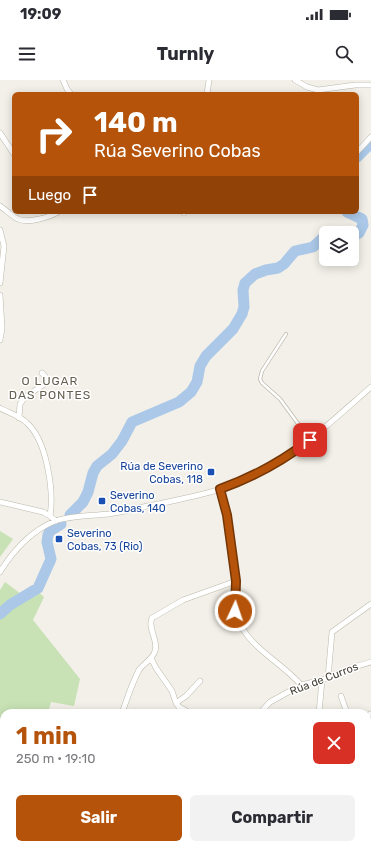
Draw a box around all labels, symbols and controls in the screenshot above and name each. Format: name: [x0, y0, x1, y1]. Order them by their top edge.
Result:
text: 19:09: [20, 5, 61, 23]
icon: menu: [16, 43, 38, 65]
text: Turnly: [157, 43, 214, 65]
icon: search: [333, 43, 355, 65]
text: 140 m: [94, 106, 178, 139]
icon: right: [28, 108, 80, 160]
text: Rúa Severino Cobas: [94, 140, 261, 162]
icon: arrive: [79, 184, 101, 206]
text: Luego: [28, 186, 71, 204]
map controls: [319, 226, 359, 266]
button: layers: [319, 226, 359, 266]
district label: O LUGAR DAS PONTES: [9, 374, 91, 402]
pin: [293, 423, 327, 457]
icon: arrive: [299, 429, 321, 451]
place label: Rúa de Severino Cobas, 118: [120, 460, 203, 486]
marker: Rúa de Severino Cobas, 118: [206, 467, 216, 477]
place label: Severino Cobas, 140: [110, 489, 166, 515]
marker: Severino Cobas, 140: [97, 496, 107, 506]
place label: Severino Cobas, 73 (Rio): [67, 527, 143, 553]
marker: Severino Cobas, 73 (Rio): [54, 534, 64, 544]
position arrow: [214, 590, 256, 632]
street label: Rúa de Curros: [288, 660, 360, 698]
text: 1 min: [16, 722, 77, 750]
button: close: [313, 722, 355, 764]
text: 250 m · 19:10: [16, 751, 95, 766]
button: Salir: [16, 795, 182, 841]
button: Compartir: [190, 795, 355, 841]

